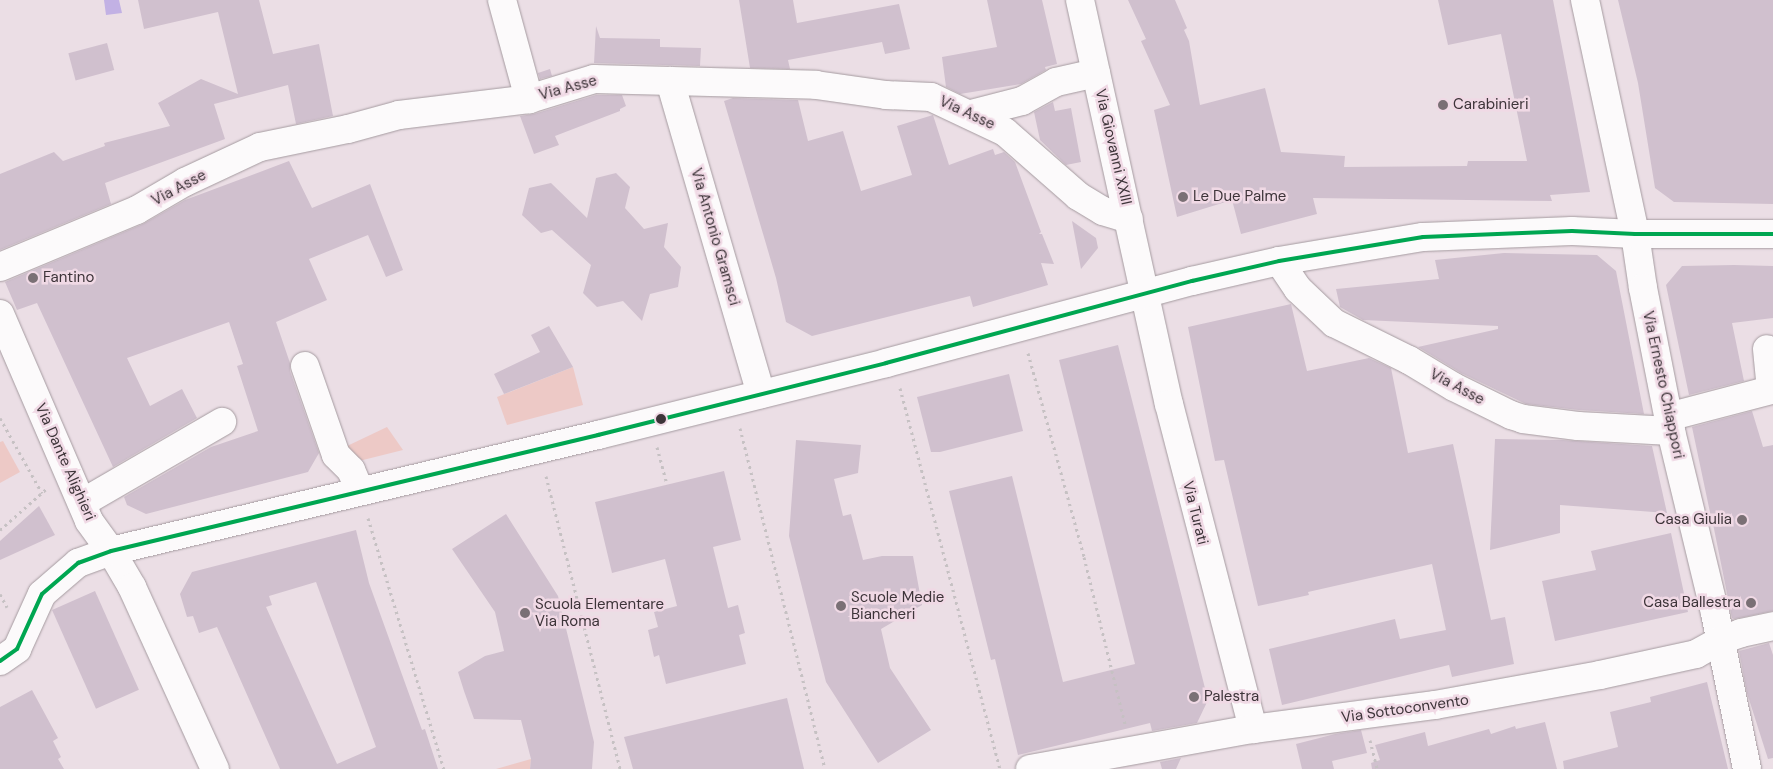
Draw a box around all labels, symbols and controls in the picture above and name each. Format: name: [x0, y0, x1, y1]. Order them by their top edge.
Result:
street label: Via Asse: [537, 72, 599, 104]
street label: Via Giovanni XXIII: [1091, 87, 1135, 207]
street label: Via Asse: [936, 92, 998, 134]
place label: Carabinieri: [1453, 96, 1528, 114]
marker: Carabinieri: [1437, 99, 1449, 111]
street label: Via Asse: [149, 166, 209, 210]
street label: Via Antonio Gramsci: [687, 166, 743, 308]
place label: Le Due Palme: [1193, 188, 1286, 206]
marker: Le Due Palme: [1177, 191, 1189, 203]
place label: Fantino: [43, 269, 94, 287]
marker: Fantino: [27, 272, 39, 284]
street label: Via Ernesto Chiappori: [1639, 309, 1687, 461]
street label: Via Asse: [1427, 365, 1487, 409]
street label: Via Dante Alighieri: [31, 401, 99, 523]
unlabelled marker: [656, 414, 666, 424]
street label: Via Turati: [1178, 479, 1212, 547]
place label: Casa Giulia: [1655, 511, 1732, 529]
marker: Casa Giulia: [1736, 514, 1748, 526]
place label: Scuole Medie Biancheri: [851, 588, 944, 623]
place label: Casa Ballestra: [1643, 594, 1741, 612]
place label: Scuola Elementare Via Roma: [535, 595, 664, 630]
marker: Casa Ballestra: [1745, 597, 1757, 609]
marker: Scuole Medie Biancheri: [835, 600, 847, 612]
marker: Scuola Elementare Via Roma: [519, 607, 531, 619]
place label: Palestra: [1204, 688, 1259, 706]
marker: Palestra: [1188, 691, 1200, 703]
street label: Via Sottoconvento: [1340, 691, 1470, 727]

